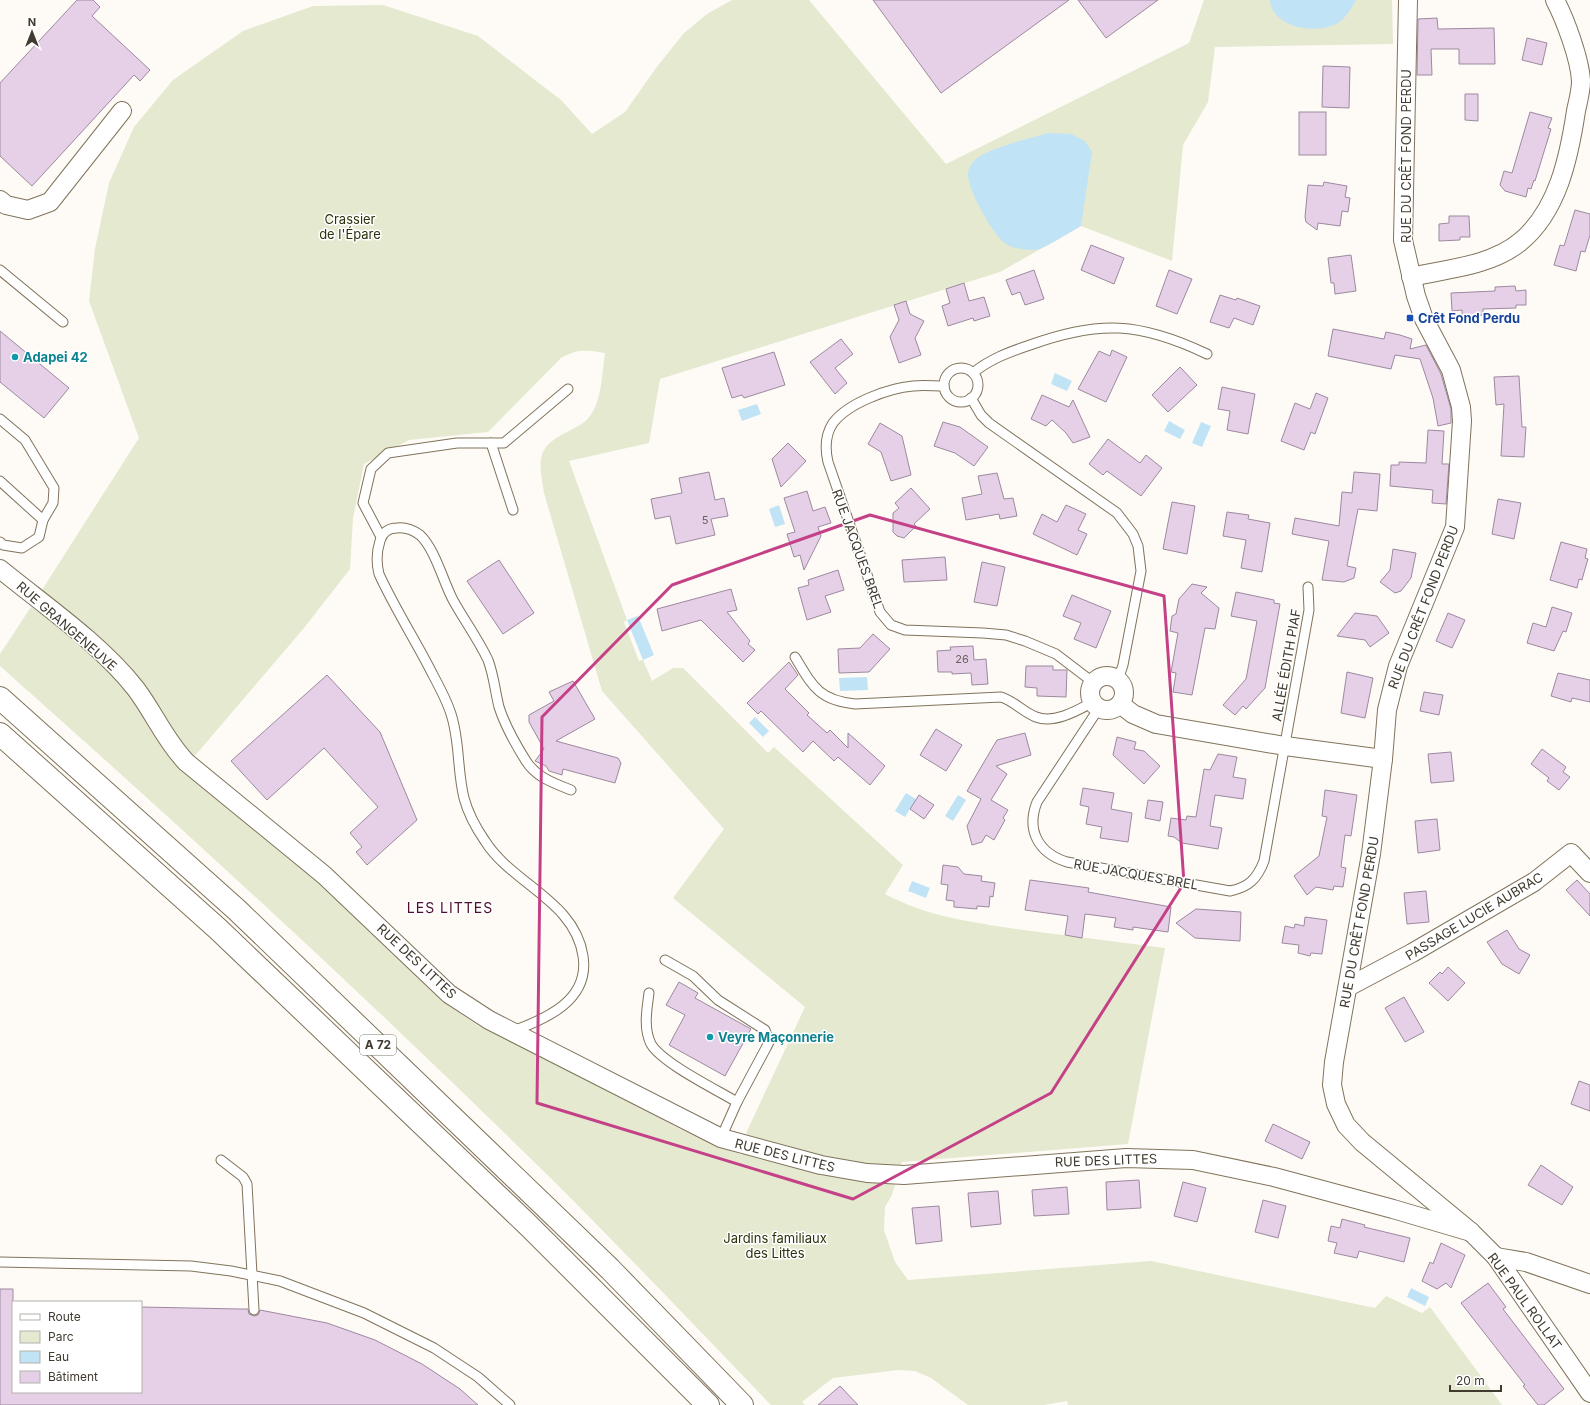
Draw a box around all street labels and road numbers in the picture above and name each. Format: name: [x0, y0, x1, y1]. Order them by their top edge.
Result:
street label: RUE DU CRÊT FOND PERDU: [1398, 69, 1414, 243]
street label: RUE JACQUES BREL: [829, 487, 887, 611]
street label: RUE DU CRÊT FOND PERDU: [1384, 523, 1462, 691]
street label: RUE GRANGENEUVE: [13, 578, 121, 674]
street label: ALLÉE ÉDITH PIAF: [1268, 608, 1304, 722]
street label: RUE DU CRÊT FOND PERDU: [1336, 835, 1382, 1009]
street label: RUE JACQUES BREL: [1072, 855, 1200, 893]
street label: PASSAGE LUCIE AUBRAC: [1402, 869, 1546, 963]
street label: RUE DES LITTES: [374, 920, 460, 1002]
road number: A 72: [360, 1035, 396, 1055]
street label: RUE DES LITTES: [733, 1135, 837, 1175]
street label: RUE DES LITTES: [1055, 1150, 1157, 1170]
street label: RUE PAUL ROLLAT: [1485, 1250, 1565, 1352]

